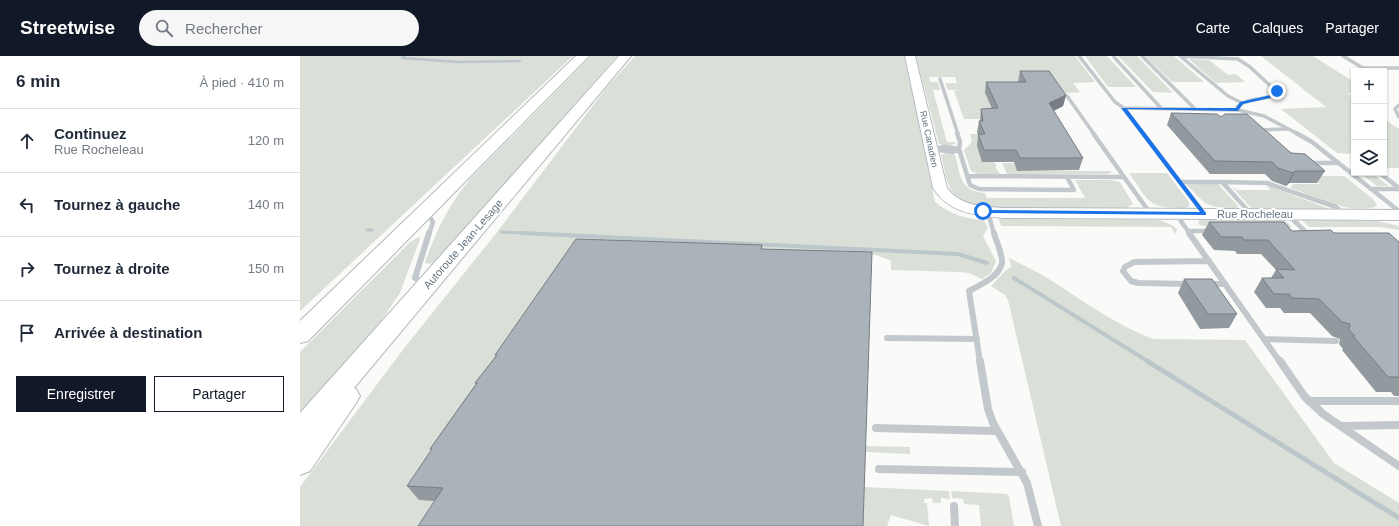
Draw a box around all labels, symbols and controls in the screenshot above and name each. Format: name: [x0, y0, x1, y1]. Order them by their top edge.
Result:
search box: [139, 10, 419, 46]
text: Streetwise: [20, 17, 115, 38]
icon: search: [153, 17, 175, 39]
text: Rechercher: [185, 20, 263, 37]
text: Carte: [1196, 20, 1230, 36]
text: Calques: [1252, 20, 1303, 36]
text: Partager: [1325, 20, 1379, 36]
map controls: [1351, 68, 1387, 176]
button: +: [1351, 68, 1387, 104]
text: 6 min: [16, 72, 60, 91]
text: À pied · 410 m: [199, 75, 284, 90]
route end: [1268, 82, 1286, 100]
button: −: [1351, 104, 1387, 140]
street label: Rue Canadien: [918, 110, 940, 168]
text: Continuez: [54, 125, 127, 142]
icon: ahead: [16, 130, 38, 152]
text: 120 m: [248, 133, 284, 148]
button: layers: [1351, 140, 1387, 176]
text: Rue Rocheleau: [54, 142, 144, 157]
icon: left: [16, 194, 38, 216]
text: Tournez à gauche: [54, 196, 180, 213]
text: 140 m: [248, 197, 284, 212]
street label: Autoroute Jean-Lesage: [421, 197, 505, 291]
route start: [974, 202, 992, 220]
street label: Rue Rocheleau: [1217, 208, 1293, 220]
icon: right: [16, 258, 38, 280]
text: Tournez à droite: [54, 260, 170, 277]
text: 150 m: [248, 261, 284, 276]
icon: arrive: [16, 322, 38, 344]
text: Arrivée à destination: [54, 324, 202, 341]
button: Enregistrer: [16, 376, 146, 412]
button: Partager: [154, 376, 284, 412]

